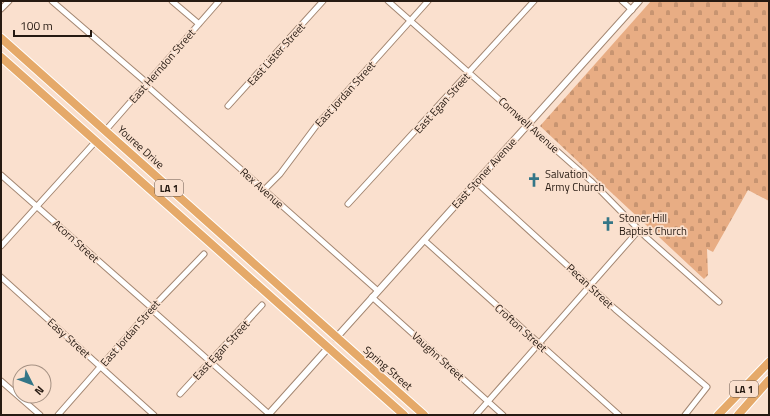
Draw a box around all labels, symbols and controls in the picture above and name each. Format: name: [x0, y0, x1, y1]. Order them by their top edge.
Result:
scale bar: [14, 12, 91, 38]
text: 100 m: [20, 16, 53, 35]
street label: East Lister Street: [243, 19, 309, 89]
street label: East Herndon Street: [125, 25, 199, 107]
street label: East Jordan Street: [311, 57, 379, 130]
street label: East Egan Street: [410, 69, 474, 137]
street label: Cornwell Avenue: [495, 93, 563, 157]
street label: Youree Drive: [114, 122, 168, 173]
street label: East Stoner Avenue: [448, 134, 521, 212]
street label: Rex Avenue: [237, 164, 288, 212]
place label: Salvation Army Church: [545, 166, 604, 195]
church icon: Salvation Army Church: [526, 172, 542, 188]
road number: LA 1: [155, 180, 183, 196]
place label: Stoner Hill Baptist Church: [619, 210, 687, 239]
street label: Acorn Street: [49, 216, 103, 266]
church icon: Stoner Hill Baptist Church: [600, 216, 616, 232]
street label: Pecan Street: [563, 260, 617, 312]
street label: East Jordan Street: [97, 296, 164, 370]
street label: Crofton Street: [491, 300, 551, 356]
street label: Easy Street: [44, 314, 94, 362]
street label: East Egan Street: [189, 316, 253, 384]
street label: Vaughn Street: [408, 328, 468, 384]
street label: Spring Street: [360, 342, 416, 394]
north arrow: [12, 364, 52, 404]
road number: LA 1: [730, 381, 758, 397]
text: N: [31, 383, 48, 399]

